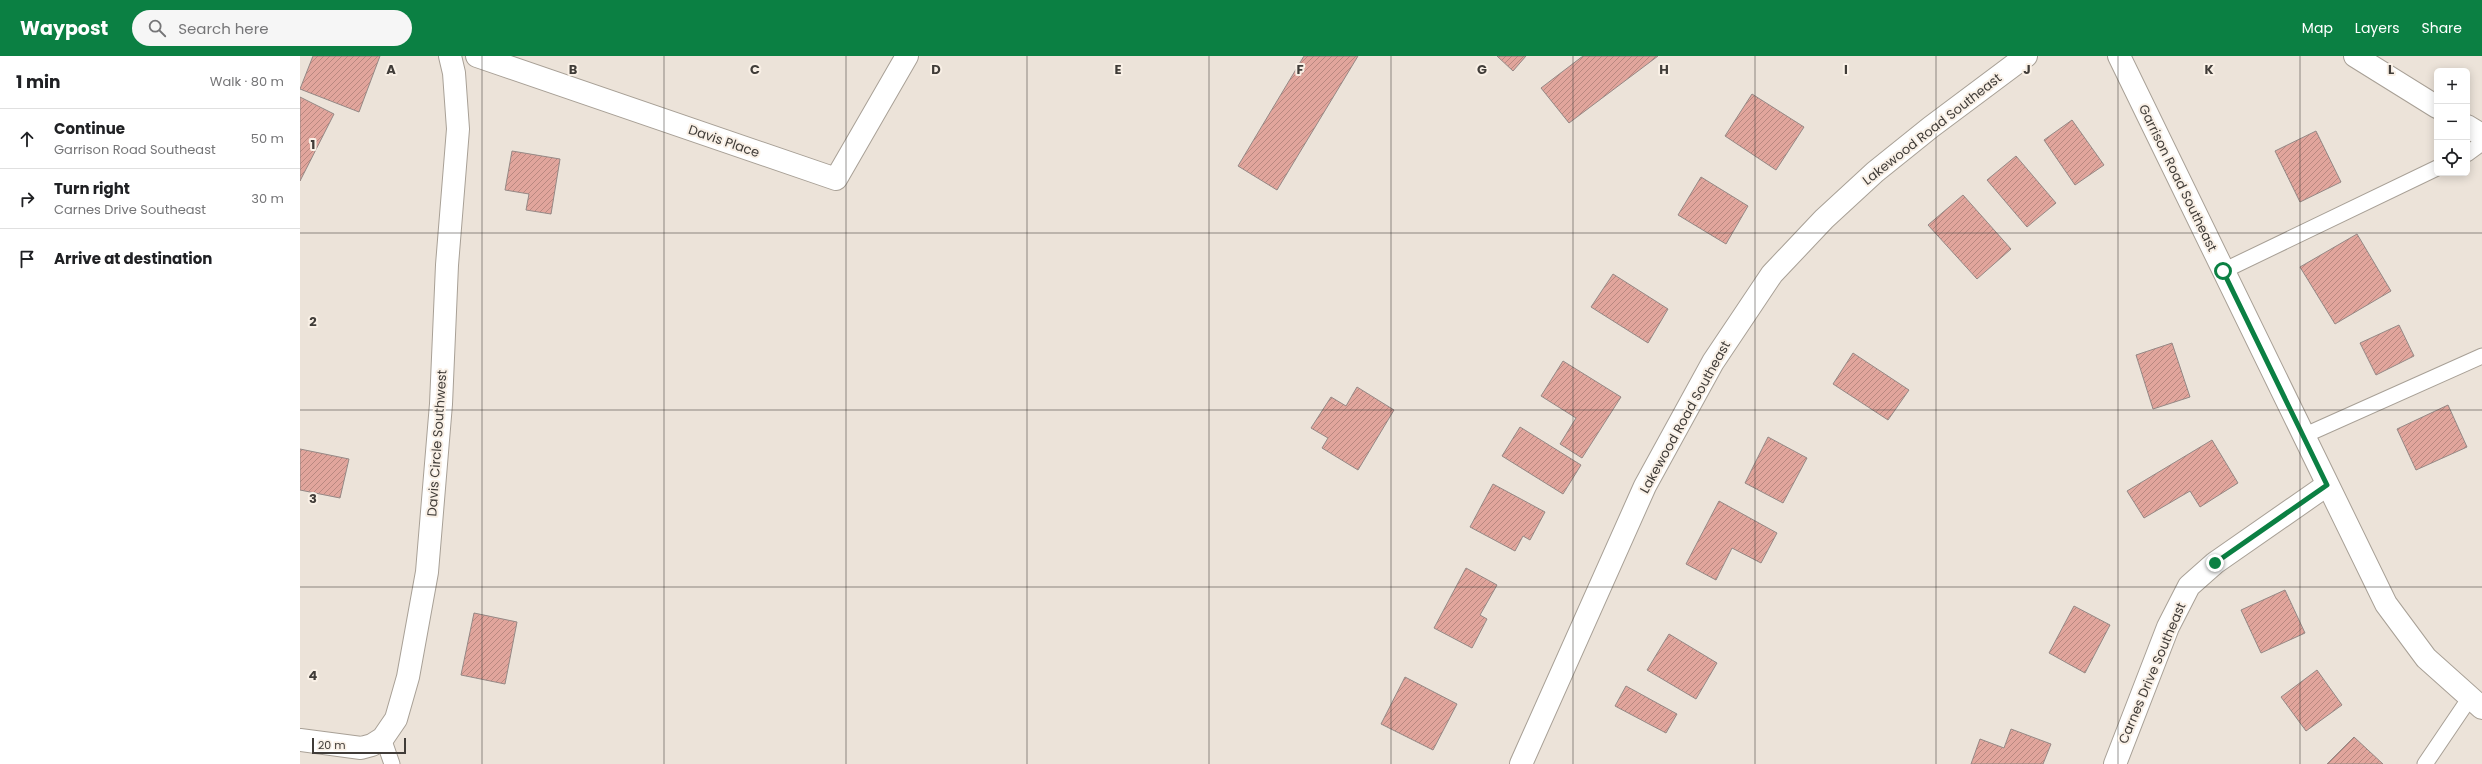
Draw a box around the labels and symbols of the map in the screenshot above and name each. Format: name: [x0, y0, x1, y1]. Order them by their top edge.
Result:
text: A: [386, 60, 396, 79]
text: B: [569, 60, 578, 79]
text: C: [750, 60, 760, 79]
text: D: [931, 60, 941, 79]
text: E: [1114, 60, 1122, 79]
text: F: [1296, 60, 1304, 79]
text: G: [1477, 60, 1487, 79]
text: H: [1659, 60, 1669, 79]
text: I: [1844, 60, 1848, 79]
text: J: [2023, 60, 2031, 79]
text: K: [2204, 60, 2214, 79]
text: L: [2388, 60, 2394, 79]
street label: Lakewood Road Southeast: [1859, 69, 2006, 189]
street label: Garrison Road Southeast: [2134, 101, 2222, 255]
street label: Davis Place: [686, 120, 762, 162]
text: 1: [311, 135, 315, 154]
route start: [2214, 262, 2232, 280]
text: 2: [309, 312, 317, 331]
street label: Lakewood Road Southeast: [1635, 337, 1735, 497]
street label: Davis Circle Southwest: [422, 369, 452, 517]
text: 3: [309, 489, 317, 508]
route end: [2206, 554, 2224, 572]
street label: Carnes Drive Southeast: [2114, 599, 2191, 747]
text: 4: [309, 666, 318, 685]
scale bar: [312, 736, 406, 755]

